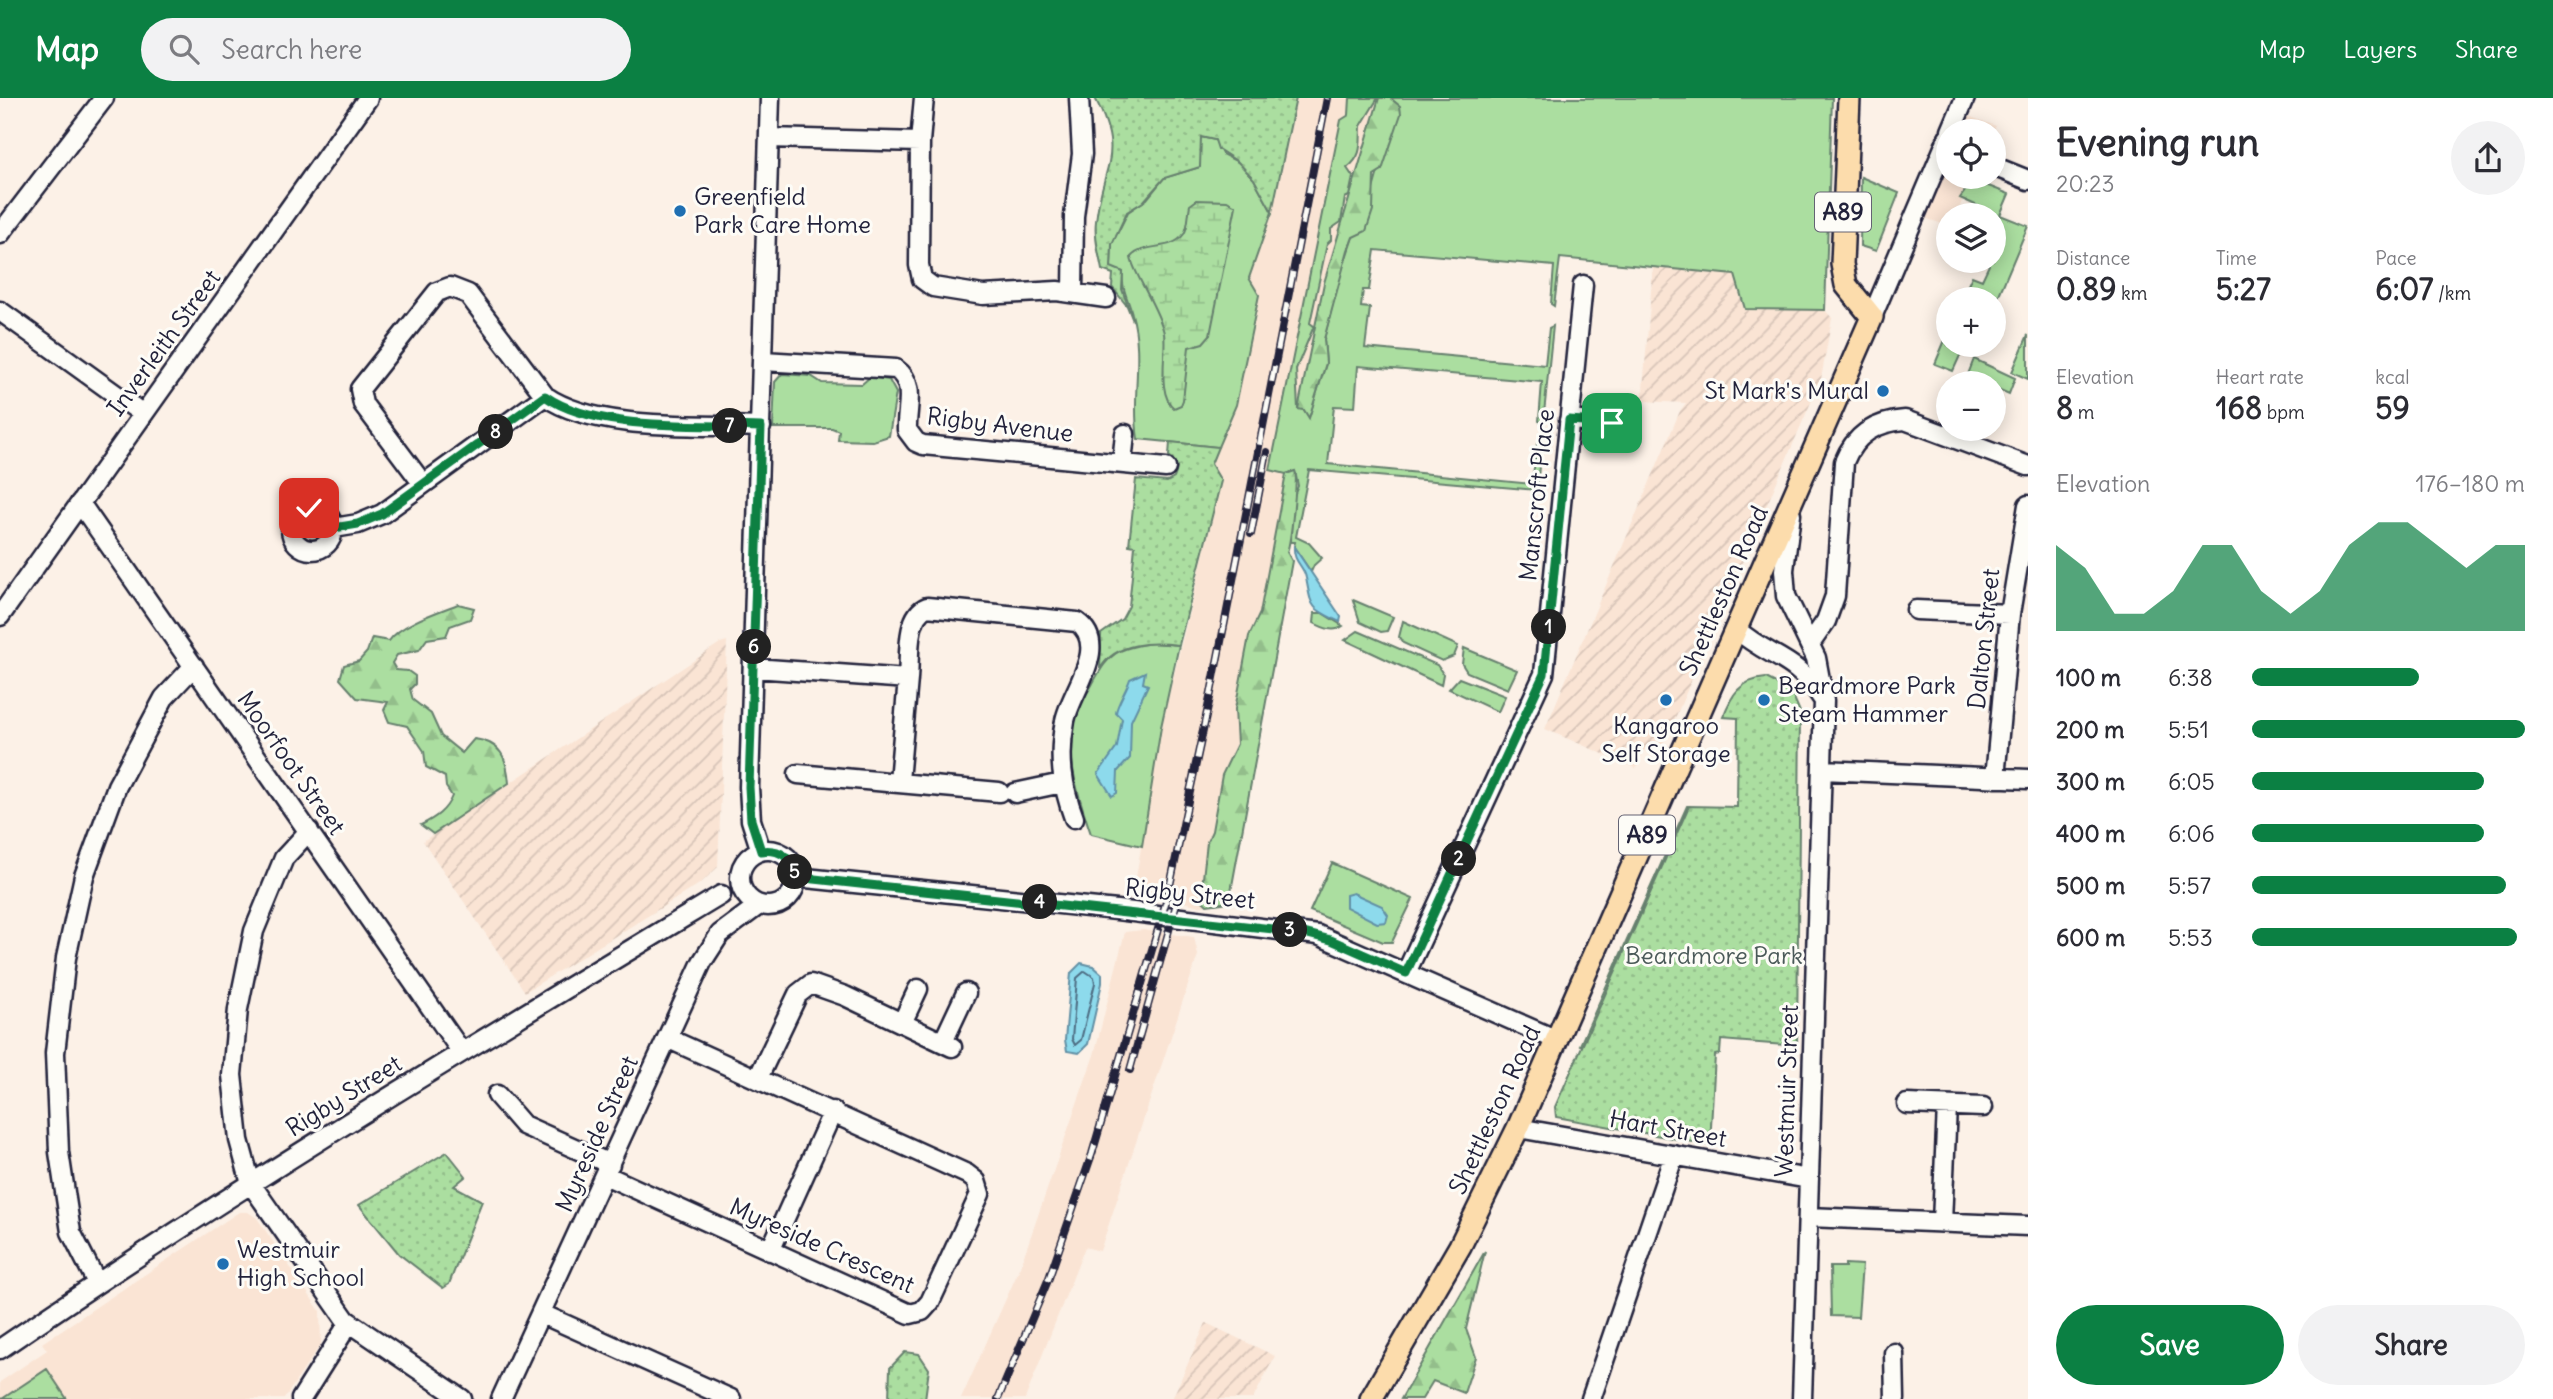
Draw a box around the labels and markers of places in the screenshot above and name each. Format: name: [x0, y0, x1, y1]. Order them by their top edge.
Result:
place label: Greenfield Park Care Home: [694, 181, 871, 239]
marker: Greenfield Park Care Home: [672, 203, 688, 219]
place label: St Mark's Mural: [1704, 375, 1869, 405]
marker: St Mark's Mural: [1875, 383, 1891, 399]
pin: [1582, 393, 1642, 453]
pin: 7: [712, 408, 748, 444]
pin: 8: [478, 414, 514, 450]
pin: [279, 478, 339, 538]
pin: 1: [1532, 610, 1566, 644]
pin: 6: [736, 630, 772, 664]
place label: Beardmore Park Steam Hammer: [1778, 670, 1956, 728]
marker: Kangaroo Self Storage: [1658, 692, 1674, 708]
marker: Beardmore Park Steam Hammer: [1756, 692, 1772, 708]
place label: Kangaroo Self Storage: [1601, 710, 1731, 768]
pin: 2: [1442, 842, 1476, 876]
pin: 5: [778, 854, 812, 890]
pin: 4: [1023, 884, 1058, 920]
pin: 3: [1272, 912, 1308, 948]
place label: Westmuir High School: [237, 1234, 364, 1292]
marker: Westmuir High School: [215, 1256, 231, 1272]

